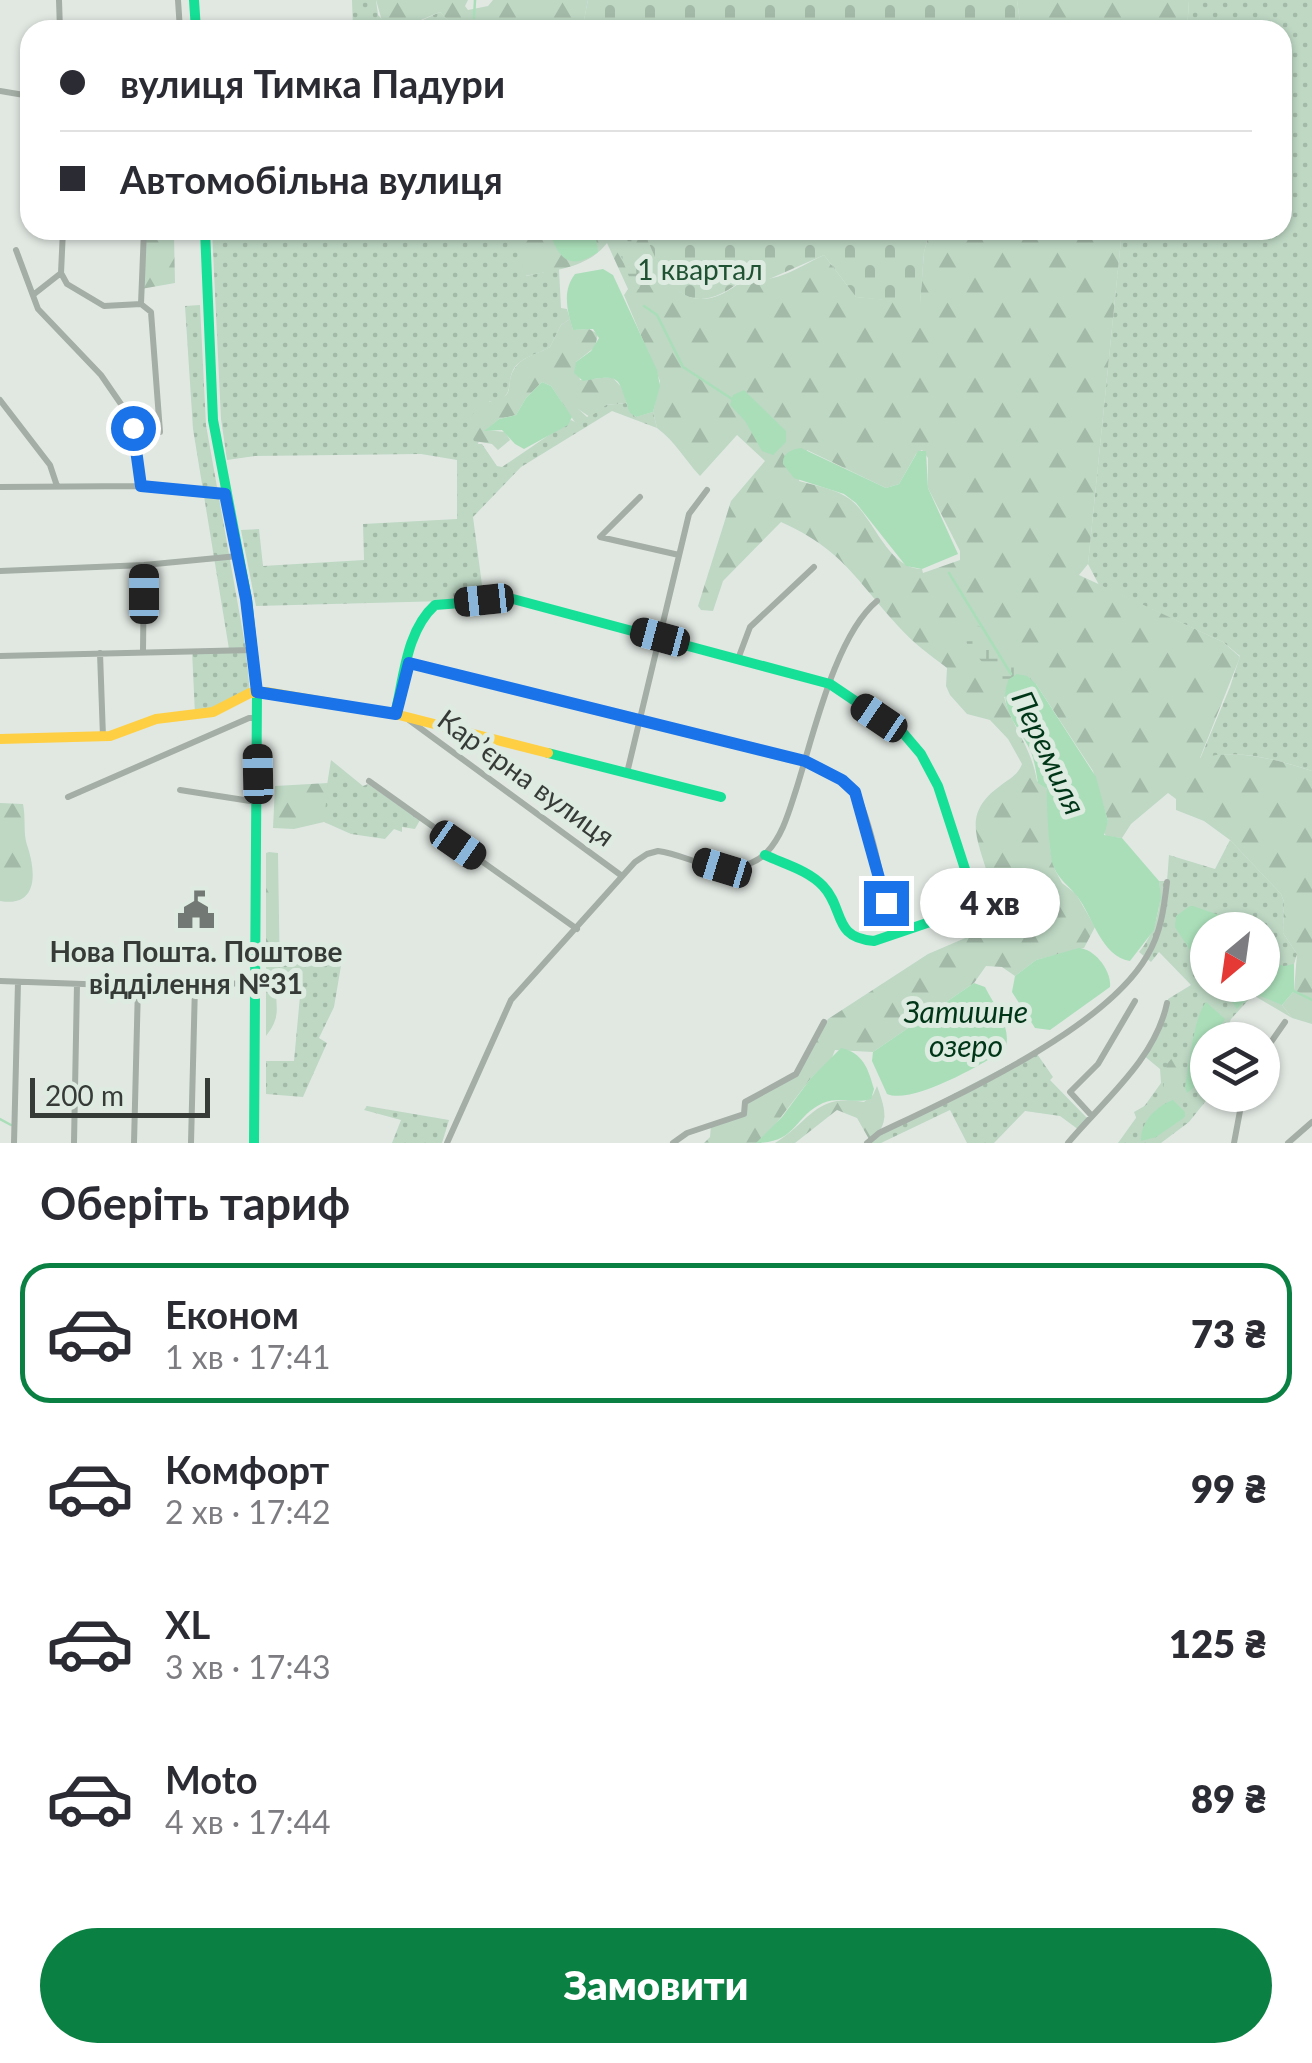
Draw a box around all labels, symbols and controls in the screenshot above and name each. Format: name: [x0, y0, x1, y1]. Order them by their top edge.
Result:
text: вулиця Тимка Падури: [120, 60, 505, 106]
text: Автомобільна вулиця: [120, 156, 503, 202]
park label: 1 квартал: [637, 252, 763, 286]
route start: [111, 406, 156, 451]
car: [129, 564, 159, 624]
car: [453, 582, 515, 618]
car: [627, 615, 693, 659]
water label: Перемиля: [1005, 684, 1094, 820]
car: [846, 689, 912, 747]
street label: Карʼєрна вулиця: [432, 702, 622, 853]
car: [242, 744, 274, 804]
car: [425, 816, 491, 874]
car: [689, 845, 755, 891]
callout: 4 хв: [921, 868, 1061, 938]
route end: [864, 881, 909, 926]
text: 4 хв: [960, 883, 1020, 922]
public building icon: Нова Пошта. Поштове відділення №31: [175, 889, 217, 931]
north arrow: [1190, 912, 1280, 1002]
map controls: [1190, 912, 1280, 1112]
place label: Нова Пошта. Поштове відділення №31: [50, 934, 343, 1000]
water label: Затишне озеро: [903, 993, 1028, 1063]
button: layers: [1190, 1022, 1280, 1112]
scale bar: [30, 1073, 210, 1118]
text: 200 m: [45, 1078, 124, 1112]
text: Оберіть тариф: [40, 1176, 350, 1230]
icon: car: [45, 1288, 135, 1378]
text: Економ: [165, 1291, 299, 1337]
text: 73 ₴: [1191, 1310, 1267, 1356]
text: 1 хв · 17:41: [165, 1337, 331, 1376]
icon: car: [45, 1443, 135, 1533]
text: Комфорт: [165, 1446, 329, 1492]
text: 99 ₴: [1191, 1465, 1267, 1511]
text: 2 хв · 17:42: [165, 1492, 331, 1531]
icon: car: [45, 1598, 135, 1688]
text: XL: [165, 1601, 210, 1647]
text: 125 ₴: [1169, 1620, 1267, 1666]
text: 3 хв · 17:43: [165, 1647, 331, 1686]
icon: car: [45, 1753, 135, 1843]
text: Moto: [165, 1756, 258, 1802]
text: 89 ₴: [1191, 1775, 1267, 1821]
text: 4 хв · 17:44: [165, 1802, 331, 1841]
button: Замовити: [40, 1928, 1272, 2043]

